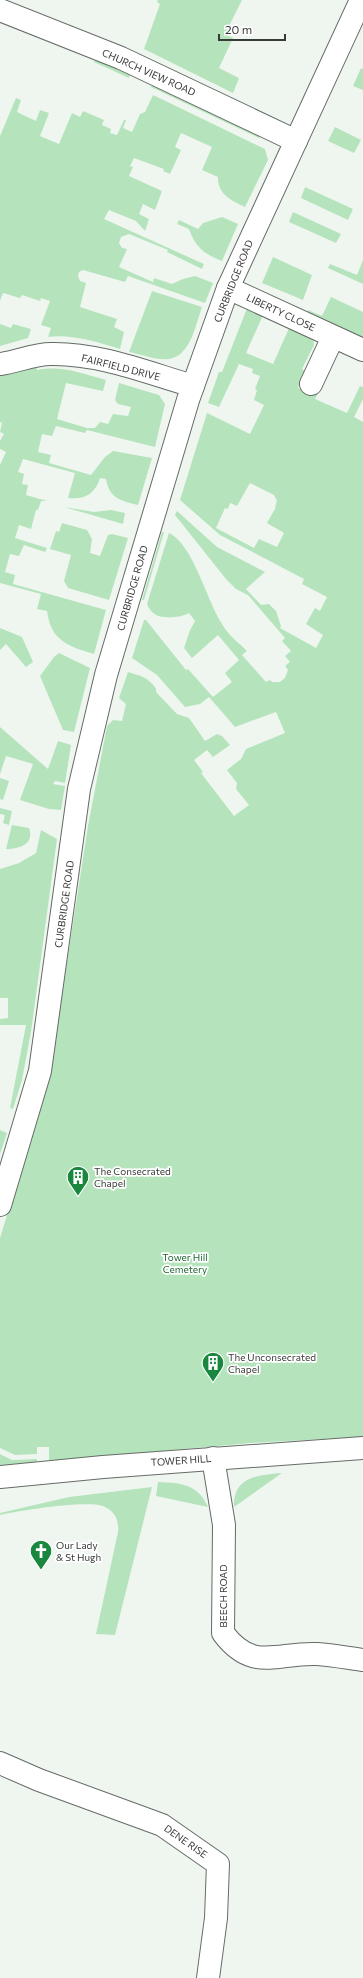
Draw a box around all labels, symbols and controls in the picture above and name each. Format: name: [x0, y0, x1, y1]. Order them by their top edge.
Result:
scale bar: [219, 16, 285, 42]
text: 20 m: [225, 22, 252, 36]
street label: CHURCH VIEW ROAD: [100, 46, 198, 98]
street label: CURBRIDGE ROAD: [211, 238, 255, 324]
street label: LIBERTY CLOSE: [245, 291, 317, 333]
street label: FAIRFIELD DRIVE: [80, 351, 162, 383]
street label: CURBRIDGE ROAD: [114, 544, 150, 632]
street label: CURBRIDGE ROAD: [52, 860, 76, 948]
building icon: The Consecrated Chapel: [65, 1164, 91, 1197]
place label: The Consecrated Chapel: [94, 1165, 171, 1189]
park label: Tower Hill Cemetery: [162, 1251, 208, 1275]
building icon: The Unconsecrated Chapel: [200, 1350, 226, 1383]
place label: The Unconsecrated Chapel: [228, 1351, 316, 1375]
street label: TOWER HILL: [150, 1452, 212, 1468]
church icon: Our Lady & St Hugh: [28, 1538, 54, 1571]
place label: Our Lady & St Hugh: [56, 1539, 101, 1563]
street label: BEECH ROAD: [217, 1564, 229, 1628]
street label: DENE RISE: [162, 1822, 210, 1860]

